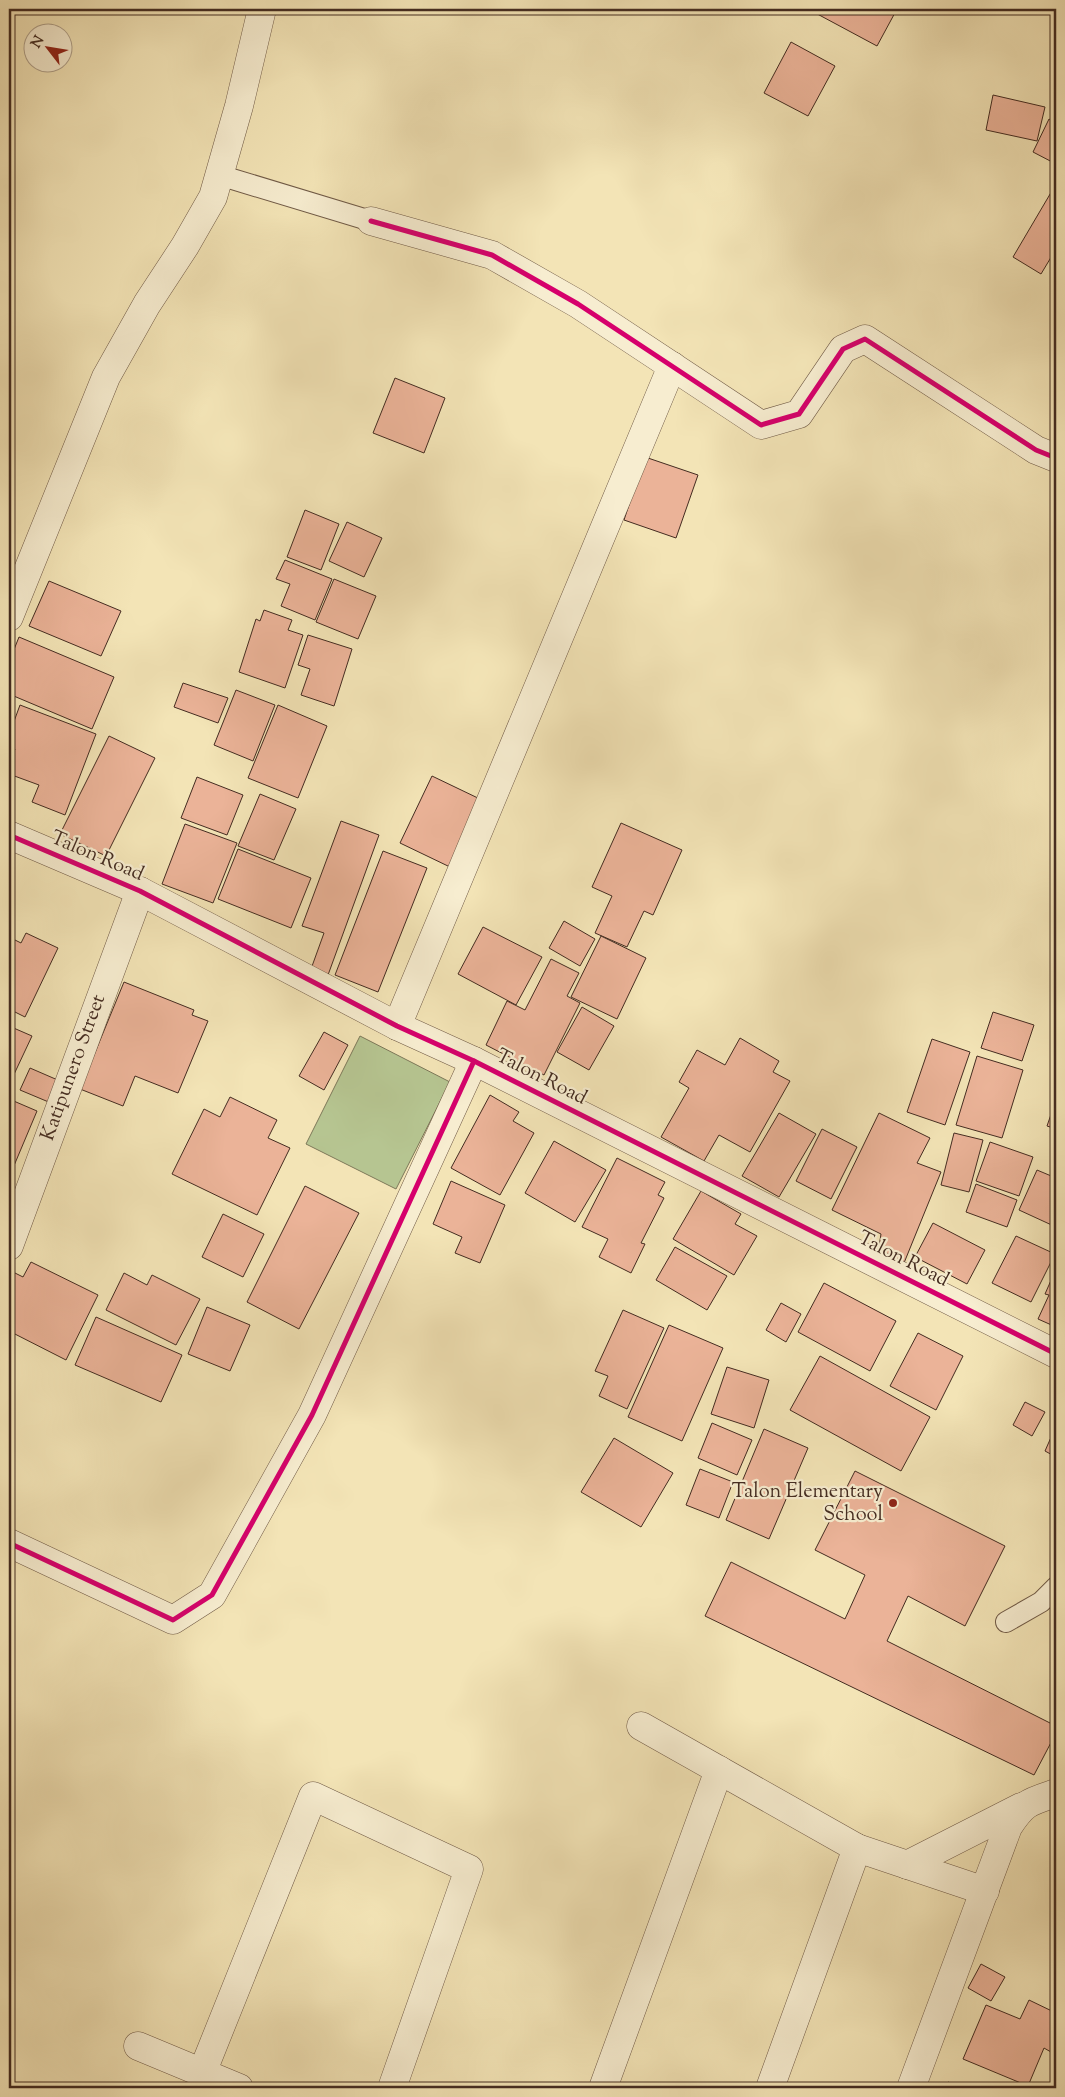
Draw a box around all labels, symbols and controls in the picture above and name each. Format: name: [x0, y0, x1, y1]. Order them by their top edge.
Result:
north arrow: [22, 22, 72, 72]
text: N: [27, 32, 50, 52]
street label: Talon Road: [46, 824, 148, 890]
street label: Katipunero Street: [34, 991, 114, 1145]
street label: Talon Road: [490, 1043, 592, 1113]
street label: Talon Road: [852, 1225, 954, 1295]
place label: Talon Elementary School: [732, 1478, 883, 1530]
marker: Talon Elementary School: [887, 1497, 899, 1509]

